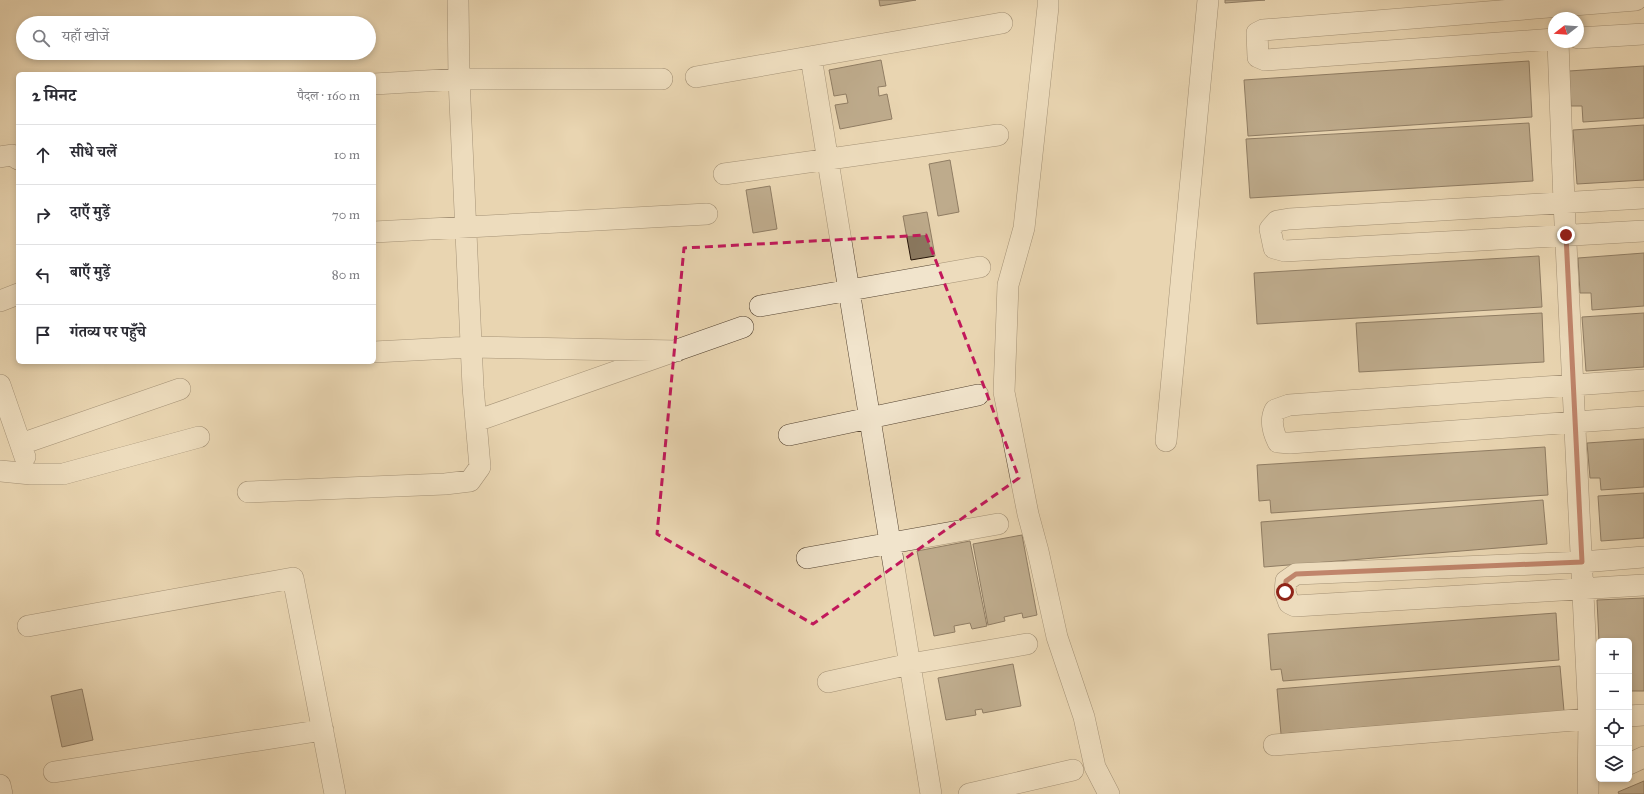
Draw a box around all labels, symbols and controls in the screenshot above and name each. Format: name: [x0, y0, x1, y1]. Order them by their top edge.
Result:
north arrow: [1548, 12, 1584, 48]
search box: [16, 16, 376, 60]
icon: search: [30, 27, 52, 49]
text: यहाँ खोजें: [62, 27, 109, 45]
text: 2 मिनट: [32, 85, 76, 106]
text: पैदल · 160 m: [297, 88, 360, 104]
text: सीधे चलें: [70, 143, 117, 161]
icon: ahead: [32, 144, 54, 166]
text: 10 m: [334, 147, 360, 163]
text: दाएँ मुड़ें: [70, 203, 110, 221]
icon: right: [32, 204, 54, 226]
text: 70 m: [332, 207, 360, 223]
route end: [1557, 226, 1575, 244]
text: बाएँ मुड़ें: [70, 263, 110, 281]
icon: left: [32, 264, 54, 286]
text: 80 m: [332, 267, 360, 283]
text: गंतव्य पर पहुँचे: [70, 323, 146, 341]
icon: arrive: [32, 324, 54, 346]
route start: [1276, 583, 1294, 601]
map controls: [1596, 638, 1632, 782]
button: +: [1596, 638, 1632, 674]
button: −: [1596, 674, 1632, 710]
button: locate: [1596, 710, 1632, 746]
button: layers: [1596, 746, 1632, 782]

